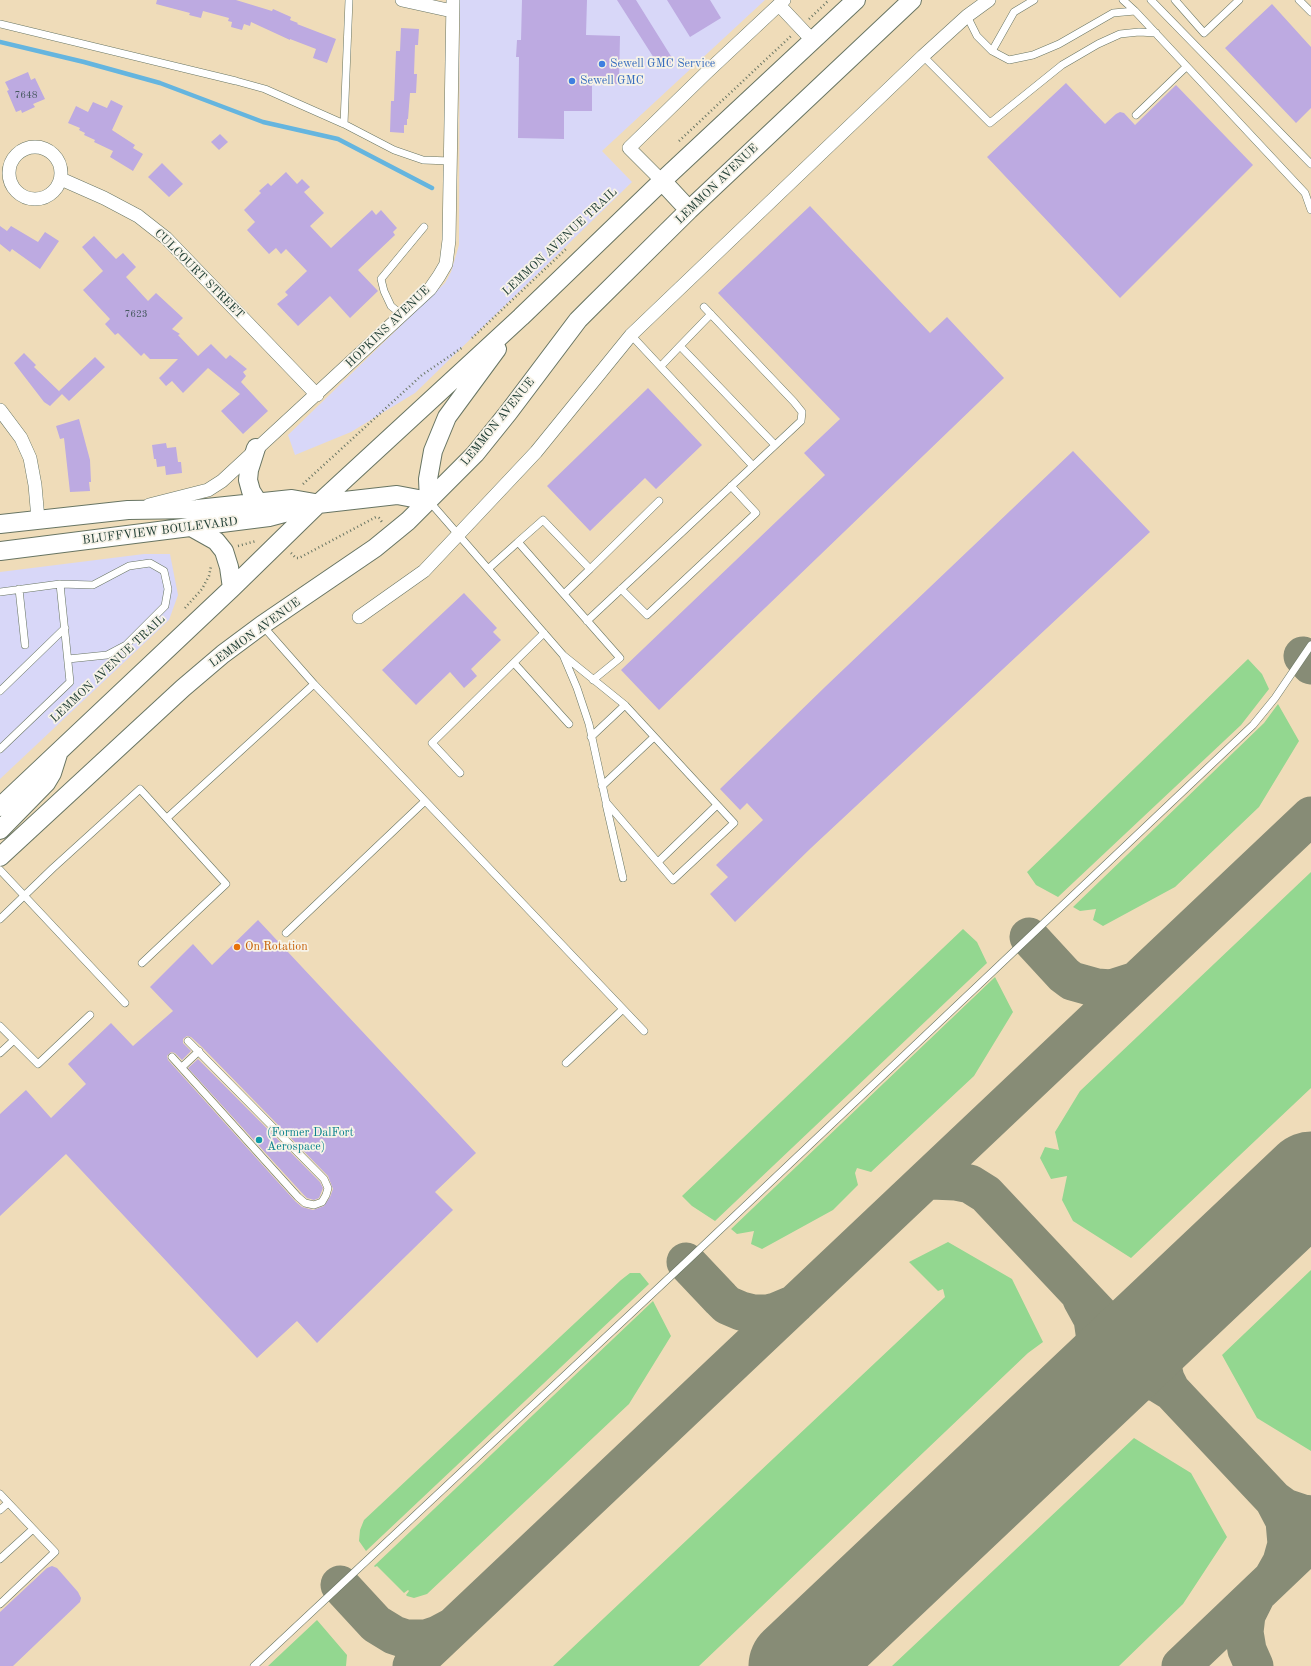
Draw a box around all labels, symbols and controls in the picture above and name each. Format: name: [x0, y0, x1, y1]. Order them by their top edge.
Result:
place label: Sewell GMC Service: [610, 57, 715, 71]
marker: Sewell GMC Service: [597, 59, 607, 69]
place label: Sewell GMC: [580, 74, 644, 88]
marker: Sewell GMC: [567, 76, 577, 86]
house number: 7648: [14, 89, 38, 101]
street label: LEMMON AVENUE: [673, 141, 761, 227]
street label: LEMMON AVENUE TRAIL: [500, 185, 620, 299]
street label: CULCOURT STREET: [151, 226, 247, 322]
street label: HOPKINS AVENUE: [343, 283, 433, 371]
house number: 7623: [124, 308, 148, 320]
street label: LEMMON AVENUE: [458, 375, 538, 469]
street label: BLUFFVIEW BOULEVARD: [82, 514, 238, 548]
street label: LEMMON AVENUE: [207, 595, 303, 671]
street label: LEMMON AVENUE TRAIL: [48, 612, 168, 726]
place label: On Rotation: [245, 940, 308, 954]
marker: On Rotation: [232, 942, 242, 952]
place label: (Former DalFort Aerospace): [267, 1126, 354, 1154]
marker: (Former DalFort Aerospace): [254, 1135, 264, 1145]

